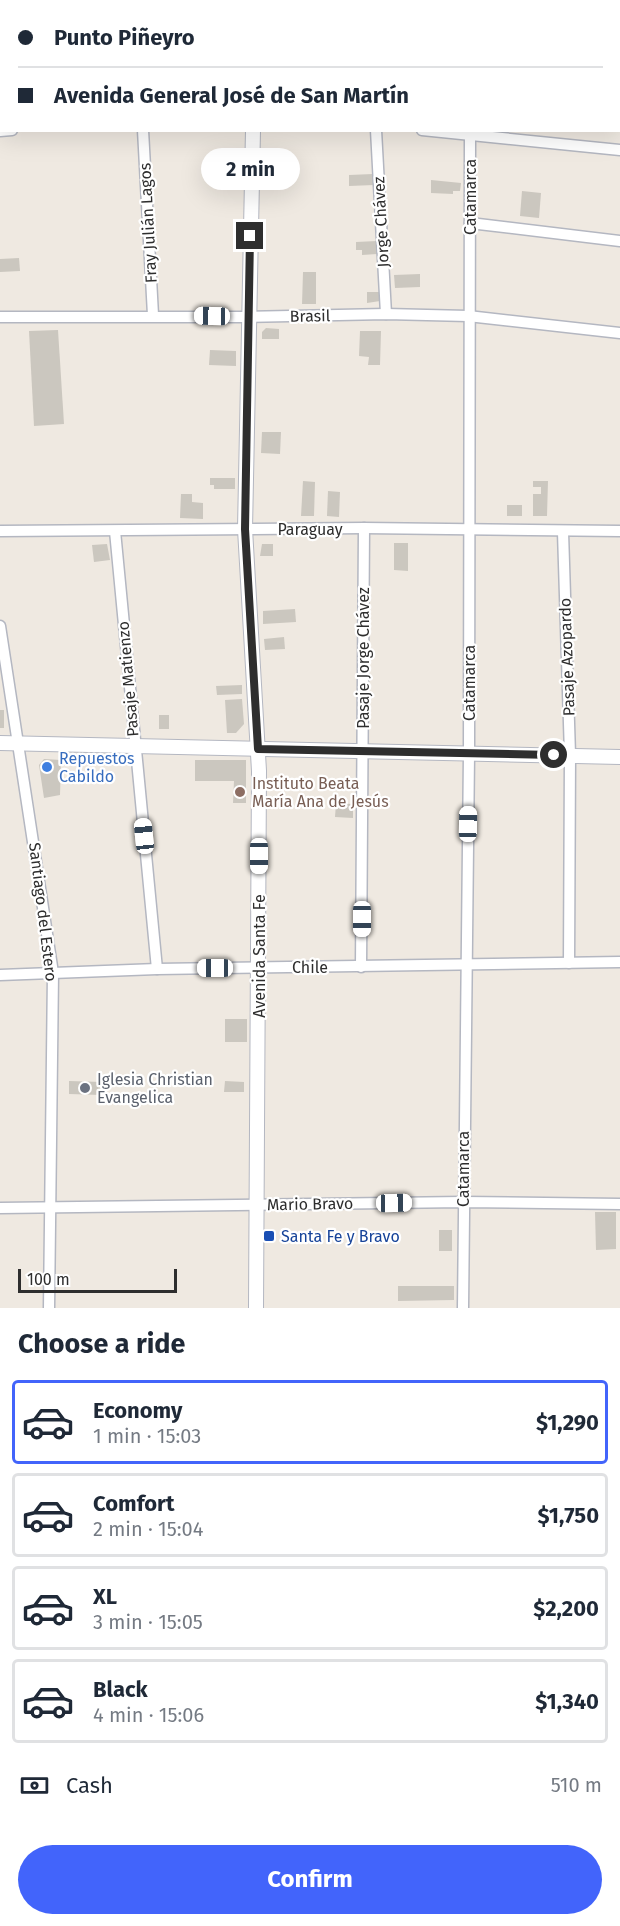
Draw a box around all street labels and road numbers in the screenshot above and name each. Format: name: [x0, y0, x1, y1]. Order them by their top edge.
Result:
street label: Catamarca: [461, 159, 480, 235]
street label: Fray Julián Lagos: [135, 162, 161, 284]
street label: Jorge Chávez: [369, 176, 393, 268]
street label: Brasil: [290, 306, 331, 326]
street label: Paraguay: [277, 520, 343, 539]
street label: Pasaje Jorge Chávez: [354, 587, 373, 729]
street label: Pasaje Azopardo: [555, 598, 579, 716]
street label: Pasaje Matienzo: [113, 620, 143, 738]
street label: Catamarca: [460, 645, 479, 721]
street label: Santiago del Estero: [25, 841, 61, 983]
street label: Avenida Santa Fe: [250, 894, 269, 1018]
street label: Chile: [292, 958, 328, 977]
street label: Catamarca: [454, 1131, 473, 1207]
street label: Mario Bravo: [267, 1194, 353, 1214]

